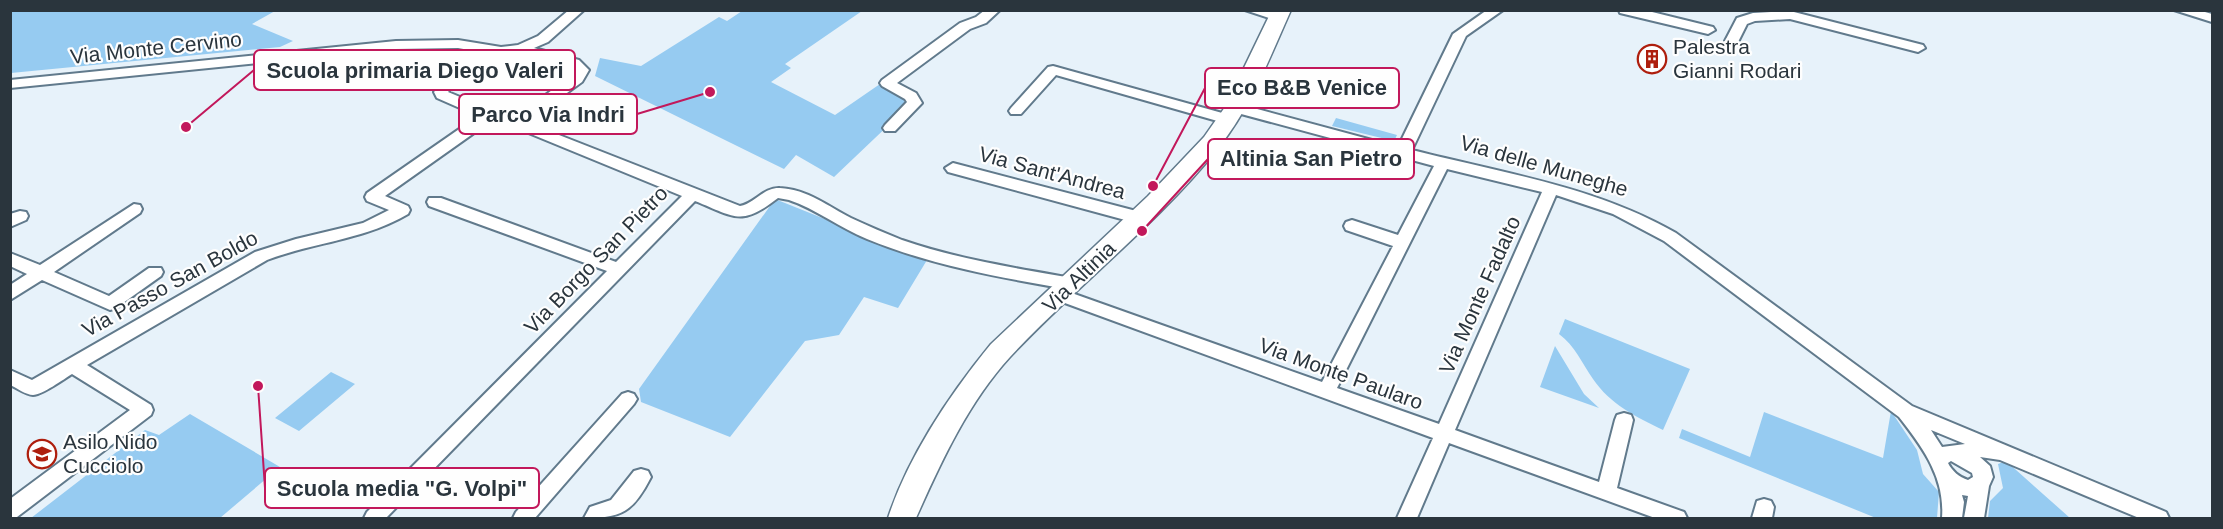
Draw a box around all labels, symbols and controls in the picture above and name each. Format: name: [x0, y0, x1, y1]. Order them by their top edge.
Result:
street label: Via Monte Cervino: [69, 27, 243, 68]
place label: Palestra Gianni Rodari: [1673, 35, 1801, 82]
building icon: Palestra Gianni Rodari: [1636, 43, 1668, 75]
callout: Scuola primaria Diego Valeri: [254, 50, 575, 90]
text: Scuola primaria Diego Valeri: [266, 58, 564, 83]
callout: Eco B&B Venice: [1205, 68, 1399, 108]
text: Eco B&B Venice: [1217, 75, 1387, 100]
callout: Parco Via Indri: [459, 94, 637, 134]
text: Parco Via Indri: [471, 102, 625, 127]
street label: Via delle Muneghe: [1458, 131, 1631, 200]
callout: Altinia San Pietro: [1208, 139, 1414, 179]
street label: Via Sant'Andrea: [976, 142, 1128, 203]
text: Altinia San Pietro: [1220, 146, 1402, 171]
street label: Via Borgo San Pietro: [519, 181, 672, 338]
street label: Via Monte Fadalto: [1434, 212, 1525, 377]
street label: Via Passo San Boldo: [78, 226, 261, 341]
street label: Via Altinia: [1038, 236, 1120, 317]
street label: Via Monte Paularo: [1256, 333, 1426, 414]
place label: Asilo Nido Cucciolo: [63, 430, 158, 477]
school or university icon: Asilo Nido Cucciolo: [26, 438, 58, 470]
callout: Scuola media "G. Volpi": [265, 468, 539, 508]
text: Scuola media "G. Volpi": [277, 476, 527, 501]

